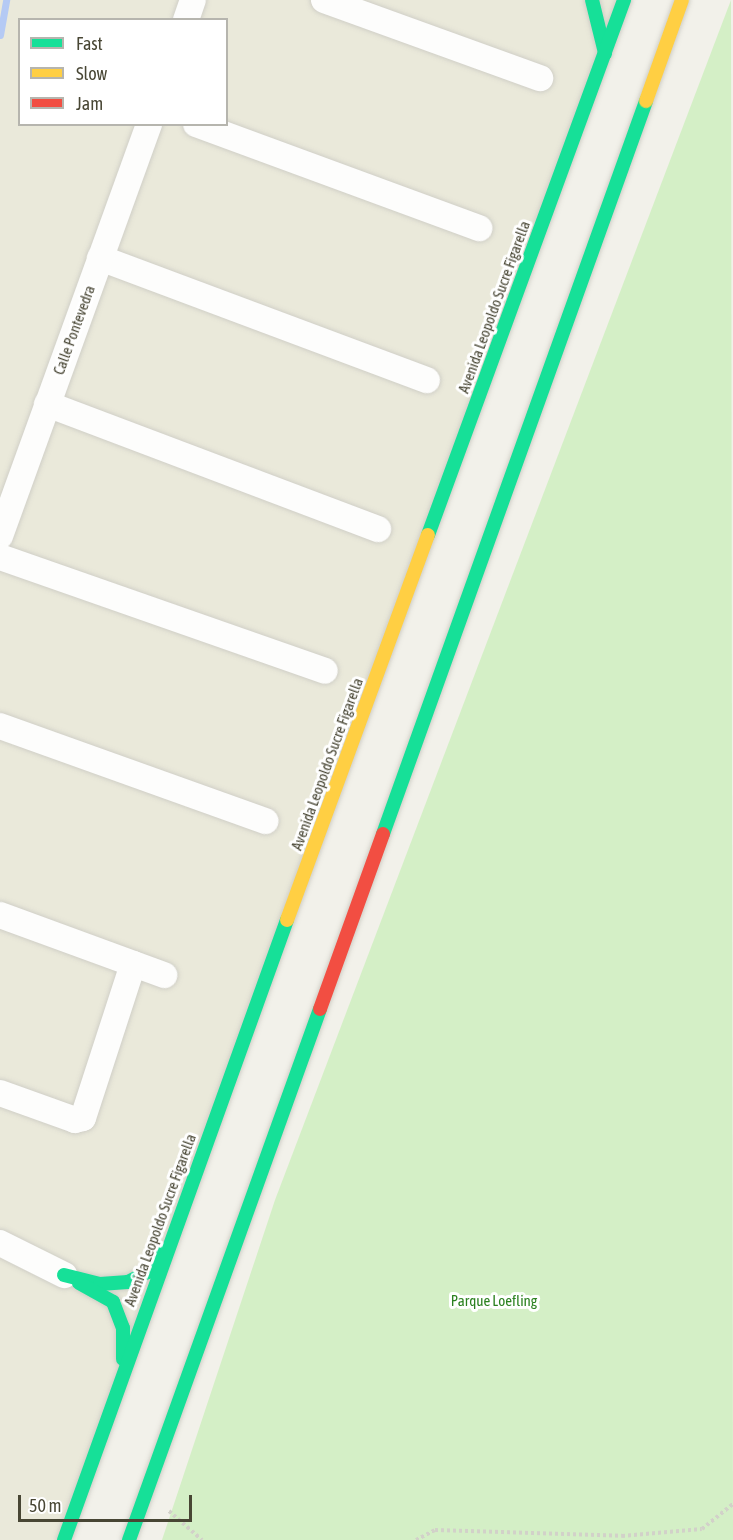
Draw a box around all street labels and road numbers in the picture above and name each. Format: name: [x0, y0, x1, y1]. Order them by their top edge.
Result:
street label: Avenida Leopoldo Sucre Figarella: [454, 218, 534, 396]
street label: Calle Pontevedra: [50, 283, 98, 377]
street label: Avenida Leopoldo Sucre Figarella: [287, 675, 367, 853]
street label: Avenida Leopoldo Sucre Figarella: [120, 1131, 200, 1309]

